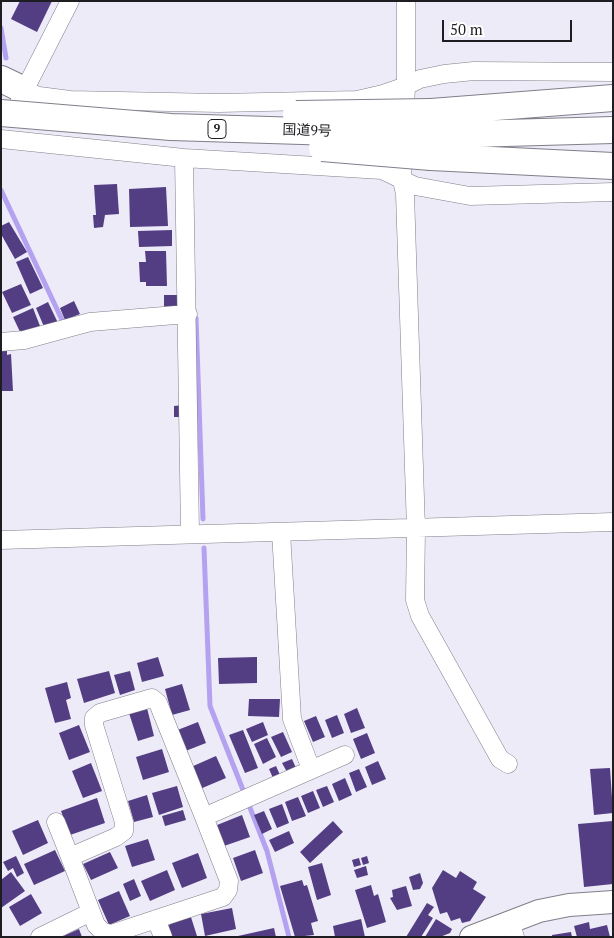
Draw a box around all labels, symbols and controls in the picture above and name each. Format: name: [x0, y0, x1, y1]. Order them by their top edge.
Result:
scale bar: [444, 10, 574, 42]
text: 50 m: [450, 19, 483, 39]
road number: 9: [208, 120, 226, 138]
street label: 国道9号: [282, 122, 332, 140]

